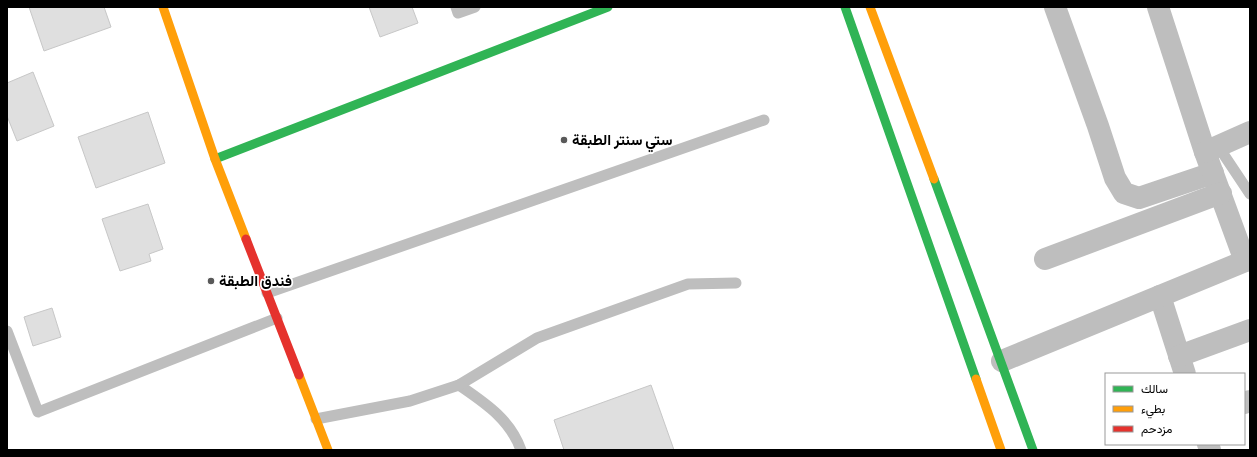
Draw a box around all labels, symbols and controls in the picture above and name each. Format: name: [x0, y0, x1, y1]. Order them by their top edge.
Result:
place label: ستي سنتر الطبقة: [572, 130, 673, 153]
marker: ستي سنتر الطبقة: [559, 135, 569, 145]
place label: فندق الطبقة: [219, 271, 292, 290]
marker: فندق الطبقة: [206, 276, 216, 286]
legend: [1105, 373, 1245, 445]
text: سالك: [1141, 381, 1168, 395]
text: بطيء: [1141, 401, 1165, 419]
text: مزدحم: [1141, 421, 1172, 437]

